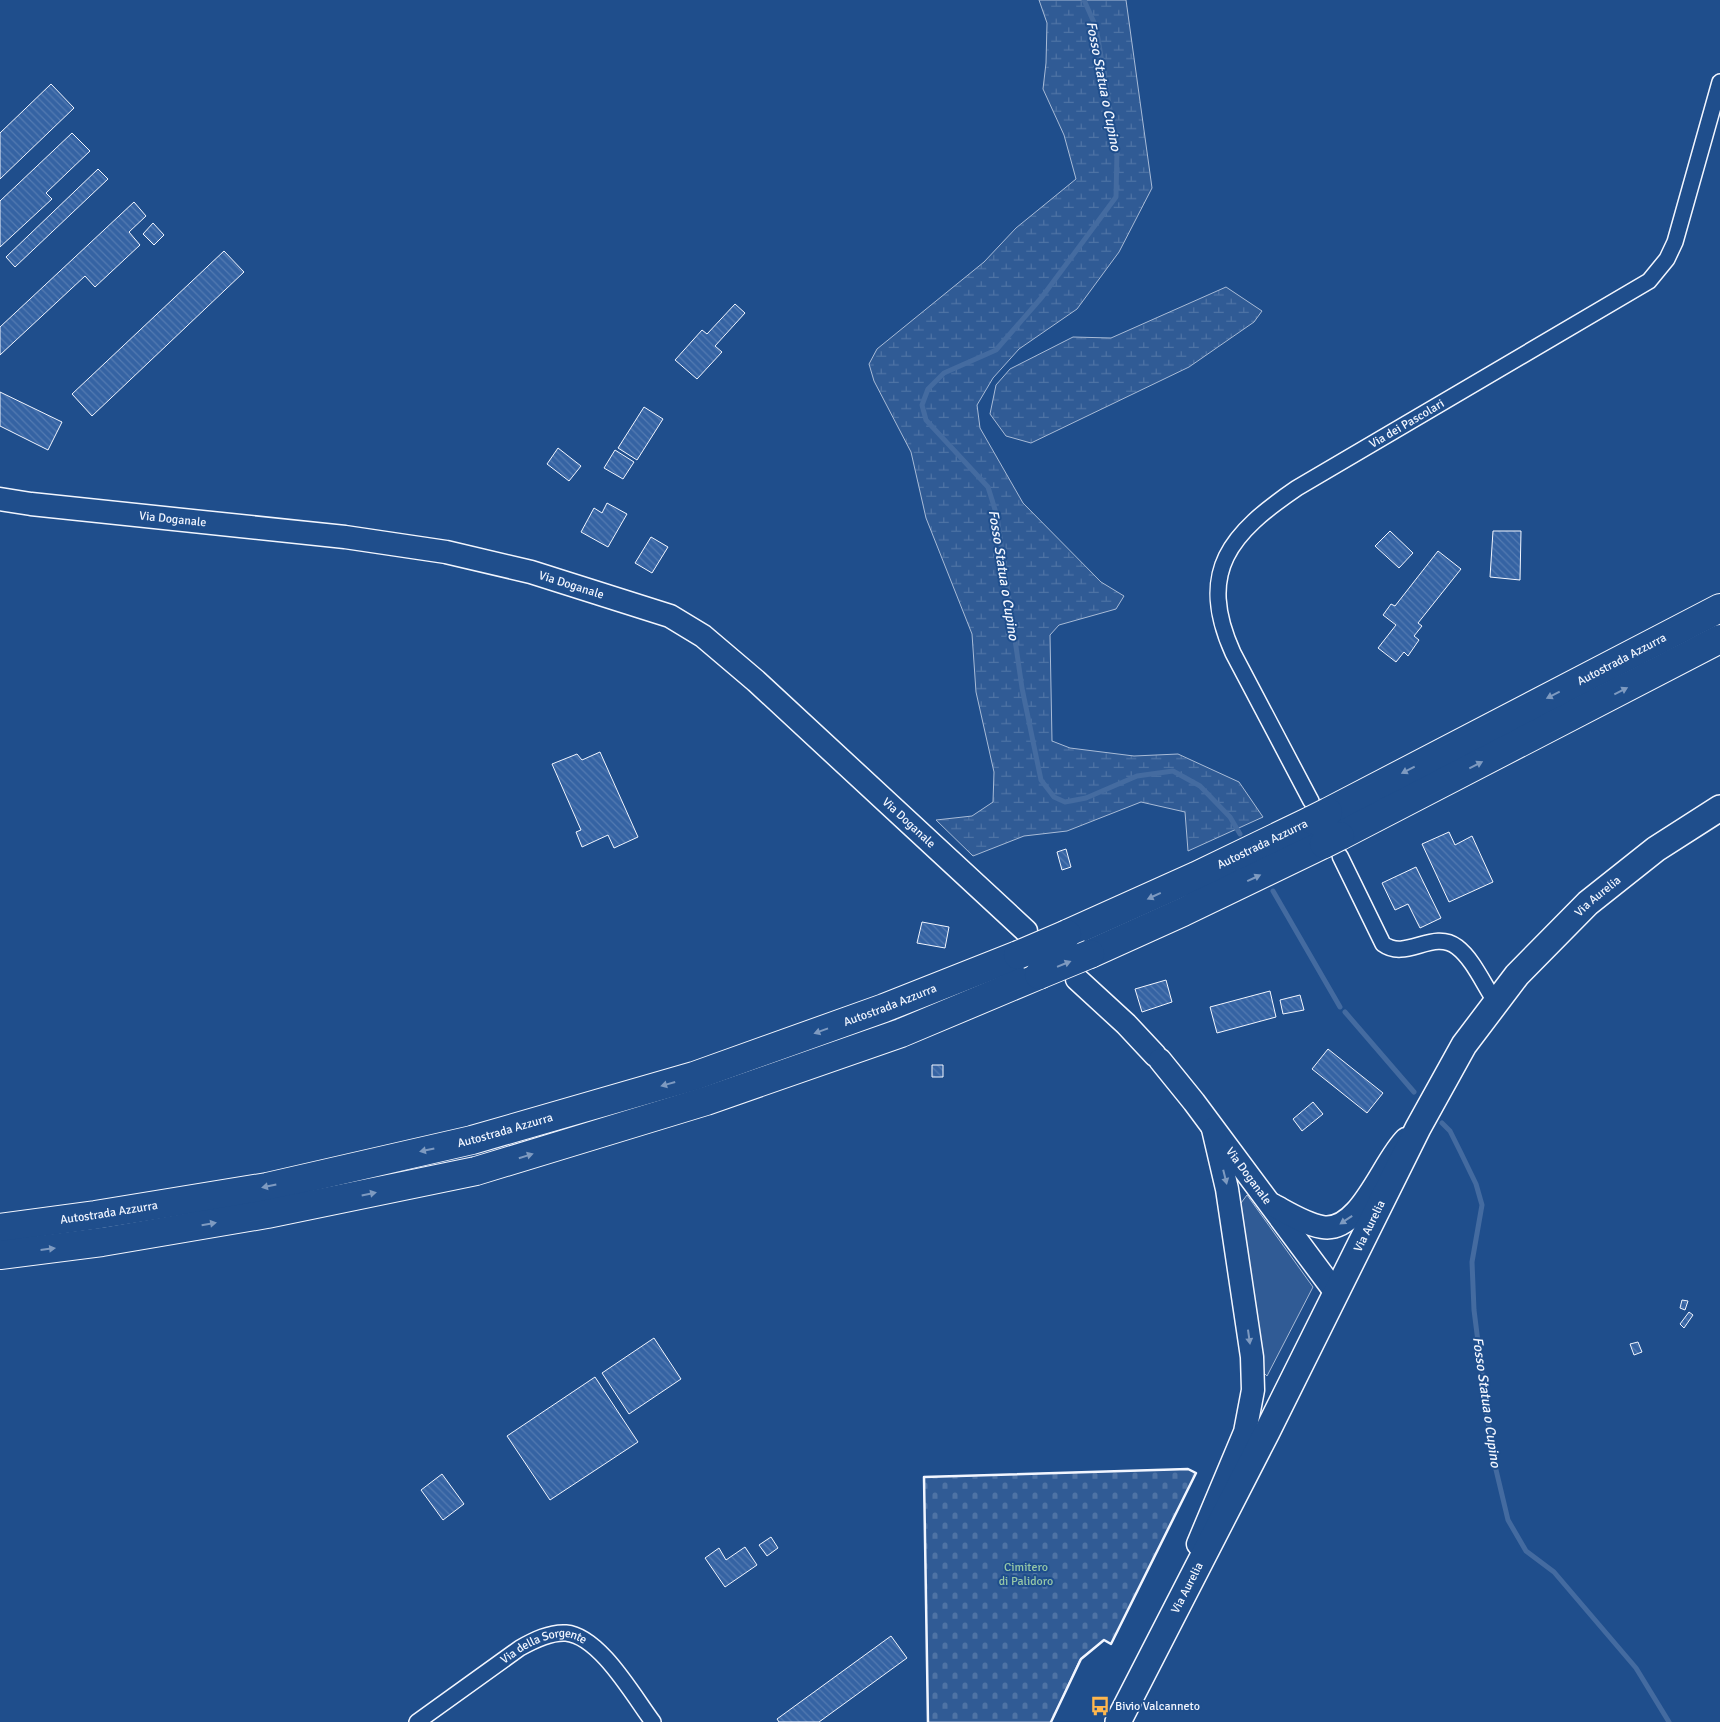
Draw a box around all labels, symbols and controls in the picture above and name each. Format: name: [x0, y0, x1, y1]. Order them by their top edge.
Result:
water label: Fosso Statua o Cupino: [1083, 20, 1125, 153]
street label: Via dei Pascolari: [1367, 396, 1447, 452]
street label: Via Doganale: [138, 508, 207, 530]
water label: Fosso Statua o Cupino: [985, 509, 1022, 642]
street label: Via Doganale: [537, 568, 606, 603]
street label: Autostrada Azzurra: [1575, 630, 1669, 689]
one-way arrow: [1614, 686, 1627, 695]
one-way arrow: [1545, 691, 1560, 699]
one-way arrow: [1469, 761, 1484, 769]
one-way arrow: [1401, 766, 1416, 774]
street label: Via Doganale: [879, 795, 939, 851]
street label: Autostrada Azzurra: [1215, 816, 1310, 873]
street label: Via Aurelia: [1572, 873, 1624, 920]
one-way arrow: [1247, 874, 1261, 882]
one-way arrow: [1147, 892, 1161, 900]
one-way arrow: [1057, 960, 1072, 968]
street label: Autostrada Azzurra: [842, 981, 939, 1030]
one-way arrow: [814, 1028, 829, 1035]
one-way arrow: [660, 1080, 675, 1088]
street label: Autostrada Azzurra: [456, 1110, 555, 1151]
street label: Via Doganale: [1222, 1145, 1275, 1208]
one-way arrow: [419, 1146, 434, 1154]
one-way arrow: [519, 1151, 534, 1159]
one-way arrow: [1221, 1169, 1229, 1184]
one-way arrow: [261, 1182, 276, 1190]
one-way arrow: [361, 1190, 376, 1198]
street label: Autostrada Azzurra: [59, 1198, 159, 1228]
street label: Via Aurelia: [1351, 1198, 1389, 1255]
one-way arrow: [1339, 1215, 1353, 1225]
one-way arrow: [201, 1219, 217, 1227]
one-way arrow: [41, 1244, 57, 1252]
one-way arrow: [1246, 1330, 1254, 1346]
water label: Fosso Statua o Cupino: [1469, 1336, 1504, 1469]
park label: Cimitero di Palidoro: [999, 1560, 1053, 1589]
street label: Via Aurelia: [1168, 1560, 1207, 1616]
street label: Via della Sorgente: [498, 1626, 590, 1668]
bus stop icon: Bivio Valcanneto: [1089, 1695, 1111, 1717]
place label: Bivio Valcanneto: [1115, 1699, 1200, 1714]

